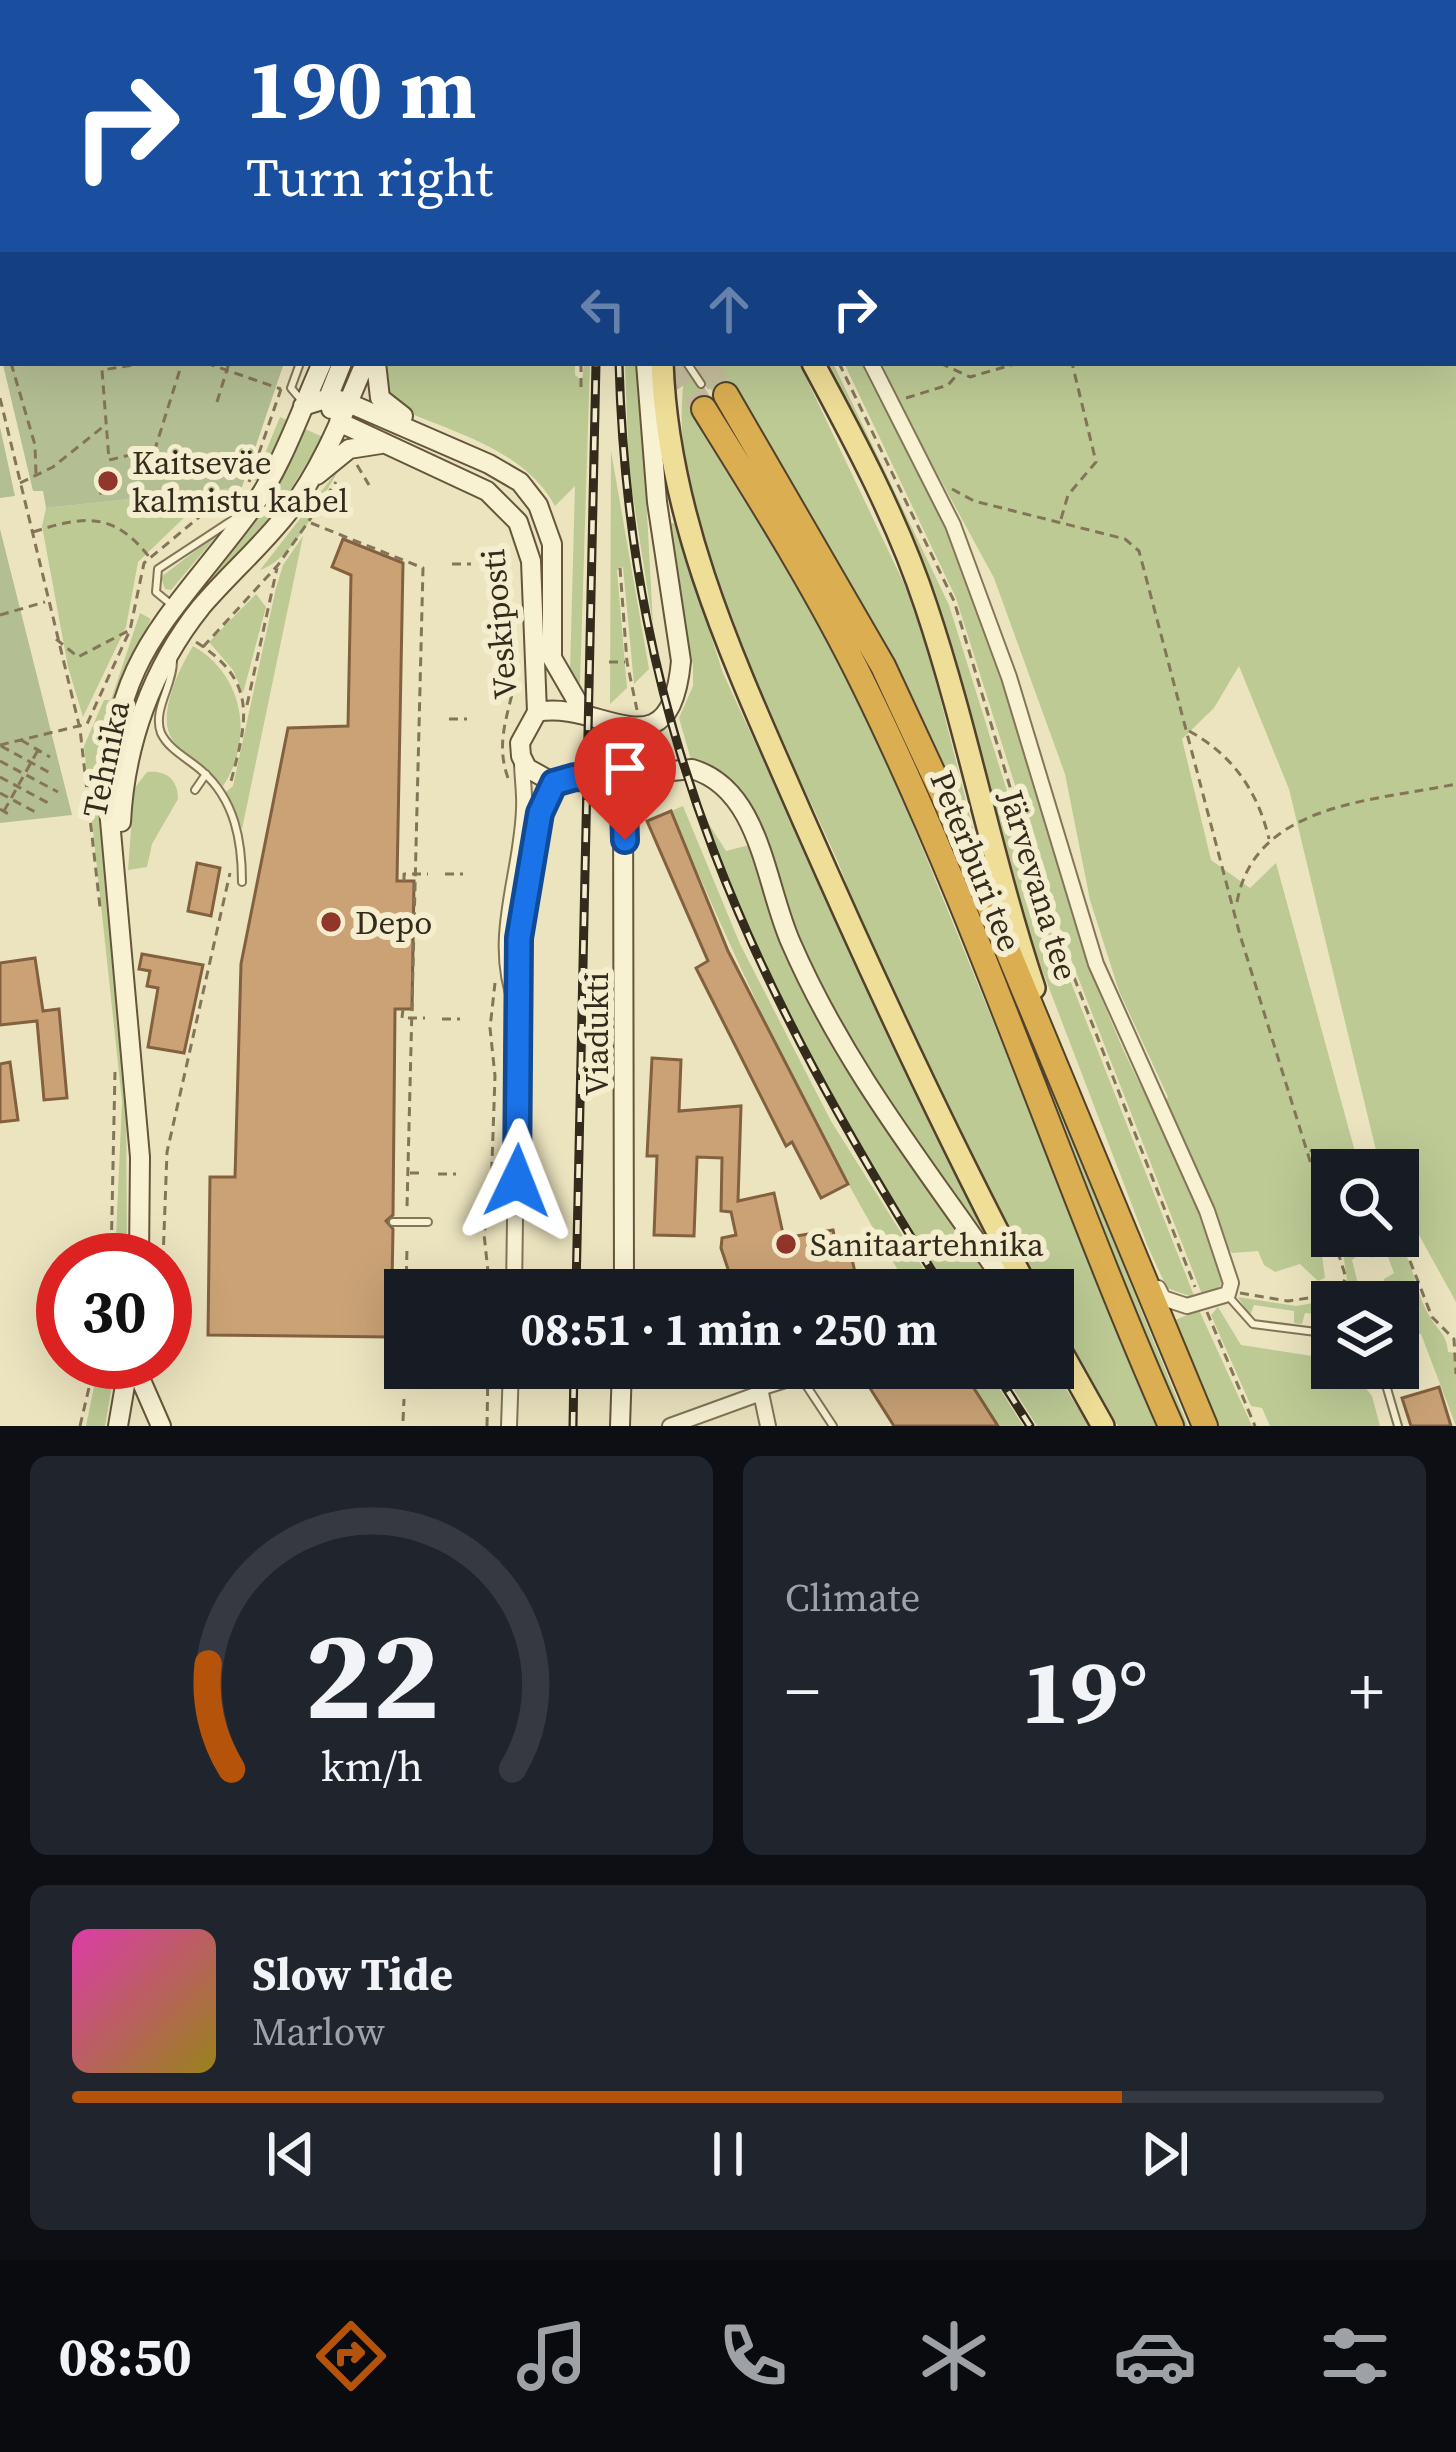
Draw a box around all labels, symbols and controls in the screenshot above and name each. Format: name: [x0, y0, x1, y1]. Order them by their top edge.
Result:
text: 190 m: [246, 31, 477, 146]
icon: right: [48, 48, 204, 204]
text: Turn right: [246, 140, 493, 214]
icon: left: [570, 276, 636, 342]
icon: ahead: [696, 276, 762, 342]
icon: right: [822, 276, 888, 342]
place label: Kaitseväe kalmistu kabel: [132, 440, 349, 523]
marker: Kaitseväe kalmistu kabel: [95, 468, 121, 494]
street label: Veskiposti: [470, 547, 528, 701]
street label: Tehnika: [72, 696, 140, 822]
pin: [574, 717, 676, 840]
icon: arrive: [592, 735, 658, 801]
street label: Peterburi tee: [919, 764, 1033, 958]
street label: Järvevana tee: [988, 783, 1089, 986]
place label: Depo: [355, 900, 432, 945]
marker: Depo: [318, 909, 344, 935]
street label: Viadukti: [574, 972, 619, 1096]
position arrow: [454, 1118, 580, 1244]
map controls: [1311, 1149, 1419, 1389]
button: search: [1311, 1149, 1419, 1257]
place label: Sanitaartehnika: [810, 1222, 1044, 1267]
marker: Sanitaartehnika: [773, 1231, 799, 1257]
speed limit sign: 30: [36, 1233, 192, 1389]
button: layers: [1311, 1281, 1419, 1389]
text: 08:51 · 1 min · 250 m: [521, 1298, 937, 1360]
text: Climate: [785, 1571, 920, 1624]
text: 22: [304, 1589, 439, 1760]
text: 19°: [1021, 1630, 1148, 1753]
text: −: [785, 1646, 820, 1736]
text: +: [1349, 1646, 1384, 1736]
text: km/h: [320, 1736, 423, 1794]
text: Slow Tide: [252, 1943, 453, 2005]
text: Marlow: [252, 2005, 385, 2058]
icon: previous: [258, 2121, 324, 2187]
icon: pause: [695, 2121, 761, 2187]
icon: next: [1132, 2121, 1198, 2187]
icon: directions: [309, 2314, 393, 2398]
icon: music: [510, 2314, 594, 2398]
icon: phone: [711, 2314, 795, 2398]
icon: climate: [912, 2314, 996, 2398]
icon: car: [1113, 2314, 1197, 2398]
icon: filters: [1313, 2314, 1397, 2398]
text: 08:50: [58, 2319, 192, 2393]

